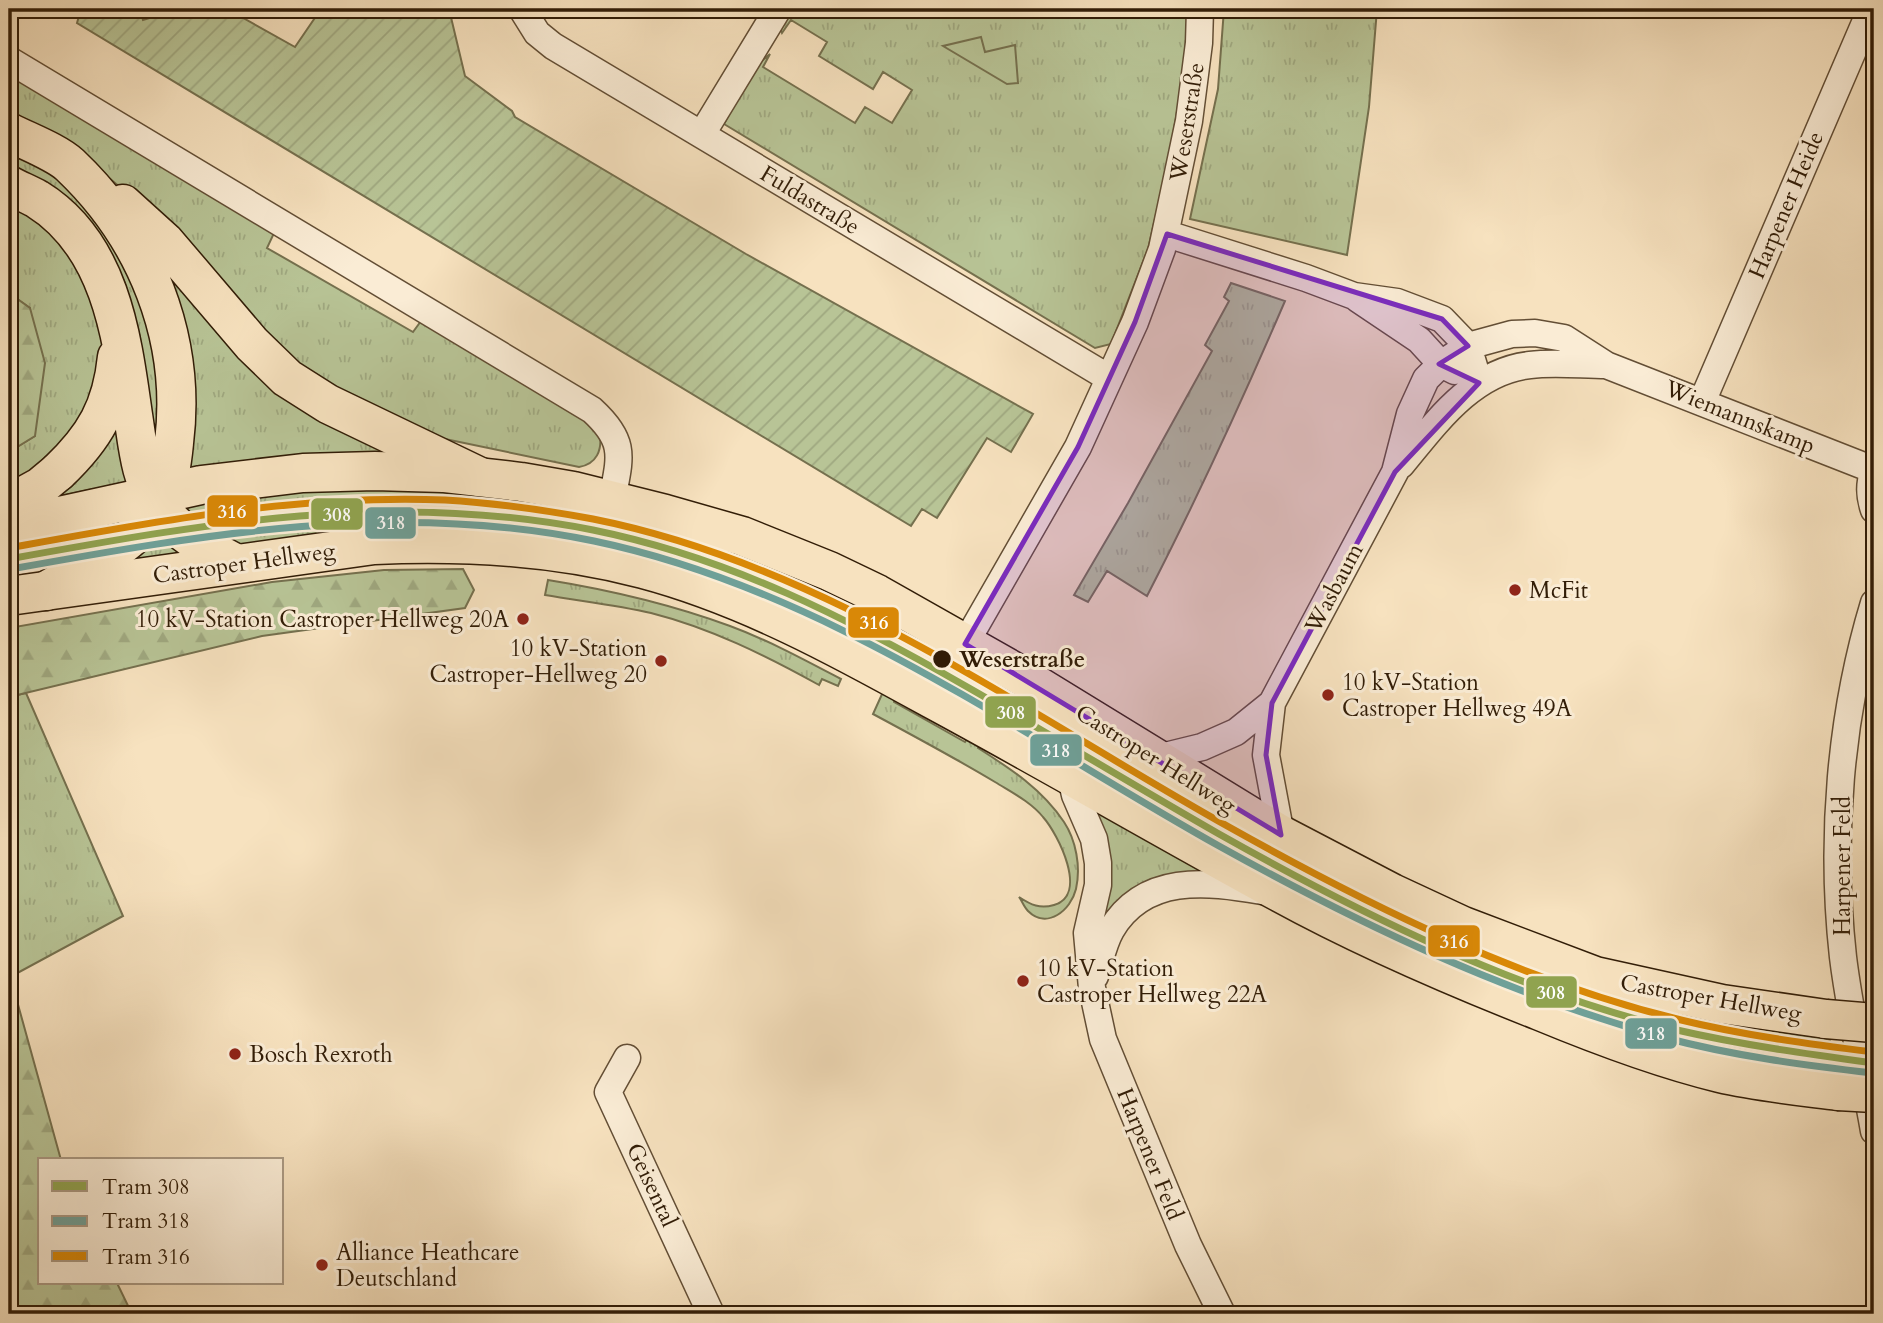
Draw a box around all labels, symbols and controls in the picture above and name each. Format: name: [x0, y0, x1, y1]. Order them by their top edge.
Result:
street label: Weserstraße: [1162, 60, 1212, 185]
street label: Harpener Heide: [1741, 127, 1831, 283]
street label: Fuldastraße: [754, 158, 866, 242]
street label: Wiemannskamp: [1659, 372, 1820, 461]
line badge: 316: [206, 494, 259, 528]
line badge: 308: [310, 497, 364, 531]
text: 316: [217, 499, 247, 525]
text: 308: [322, 502, 352, 528]
line badge: 318: [364, 506, 417, 540]
text: 318: [376, 510, 406, 536]
street label: Castroper Hellweg: [151, 535, 337, 591]
street label: Wasbaum: [1297, 537, 1371, 639]
place label: McFit: [1529, 575, 1588, 606]
marker: McFit: [1507, 582, 1523, 598]
place label: 10 kV-Station Castroper Hellweg 20A: [136, 604, 510, 635]
line badge: 316: [847, 606, 900, 639]
text: 316: [859, 610, 889, 636]
marker: 10 kV-Station Castroper Hellweg 20A: [515, 611, 531, 627]
place label: 10 kV-Station Castroper-Hellweg 20: [429, 633, 647, 690]
place label: Weserstraße: [958, 644, 1085, 675]
marker: Weserstraße: [931, 648, 953, 670]
marker: 10 kV-Station Castroper-Hellweg 20: [653, 653, 669, 669]
place label: 10 kV-Station Castroper Hellweg 49A: [1342, 667, 1572, 724]
marker: 10 kV-Station Castroper Hellweg 49A: [1320, 687, 1336, 703]
line badge: 308: [984, 695, 1037, 729]
street label: Castroper Hellweg: [1070, 697, 1242, 821]
text: 308: [996, 700, 1026, 726]
line badge: 318: [1029, 733, 1083, 767]
text: 318: [1041, 738, 1071, 764]
street label: Harpener Feld: [1827, 795, 1858, 936]
line badge: 316: [1427, 924, 1481, 958]
text: 316: [1439, 929, 1469, 955]
place label: 10 kV-Station Castroper Hellweg 22A: [1037, 953, 1267, 1010]
street label: Castroper Hellweg: [1618, 967, 1804, 1029]
marker: 10 kV-Station Castroper Hellweg 22A: [1015, 973, 1031, 989]
line badge: 308: [1525, 975, 1578, 1009]
text: 308: [1536, 980, 1566, 1006]
line badge: 318: [1624, 1017, 1678, 1050]
text: 318: [1636, 1021, 1666, 1047]
place label: Bosch Rexroth: [249, 1039, 393, 1070]
marker: Bosch Rexroth: [227, 1046, 243, 1062]
street label: Harpener Feld: [1109, 1083, 1191, 1225]
street label: Geisental: [619, 1138, 685, 1232]
legend: [38, 1158, 284, 1284]
text: Tram 308: [102, 1173, 190, 1202]
text: Tram 318: [102, 1207, 190, 1236]
place label: Alliance Heathcare Deutschland: [336, 1237, 519, 1294]
text: Tram 316: [102, 1243, 190, 1272]
marker: Alliance Heathcare Deutschland: [314, 1257, 330, 1273]

